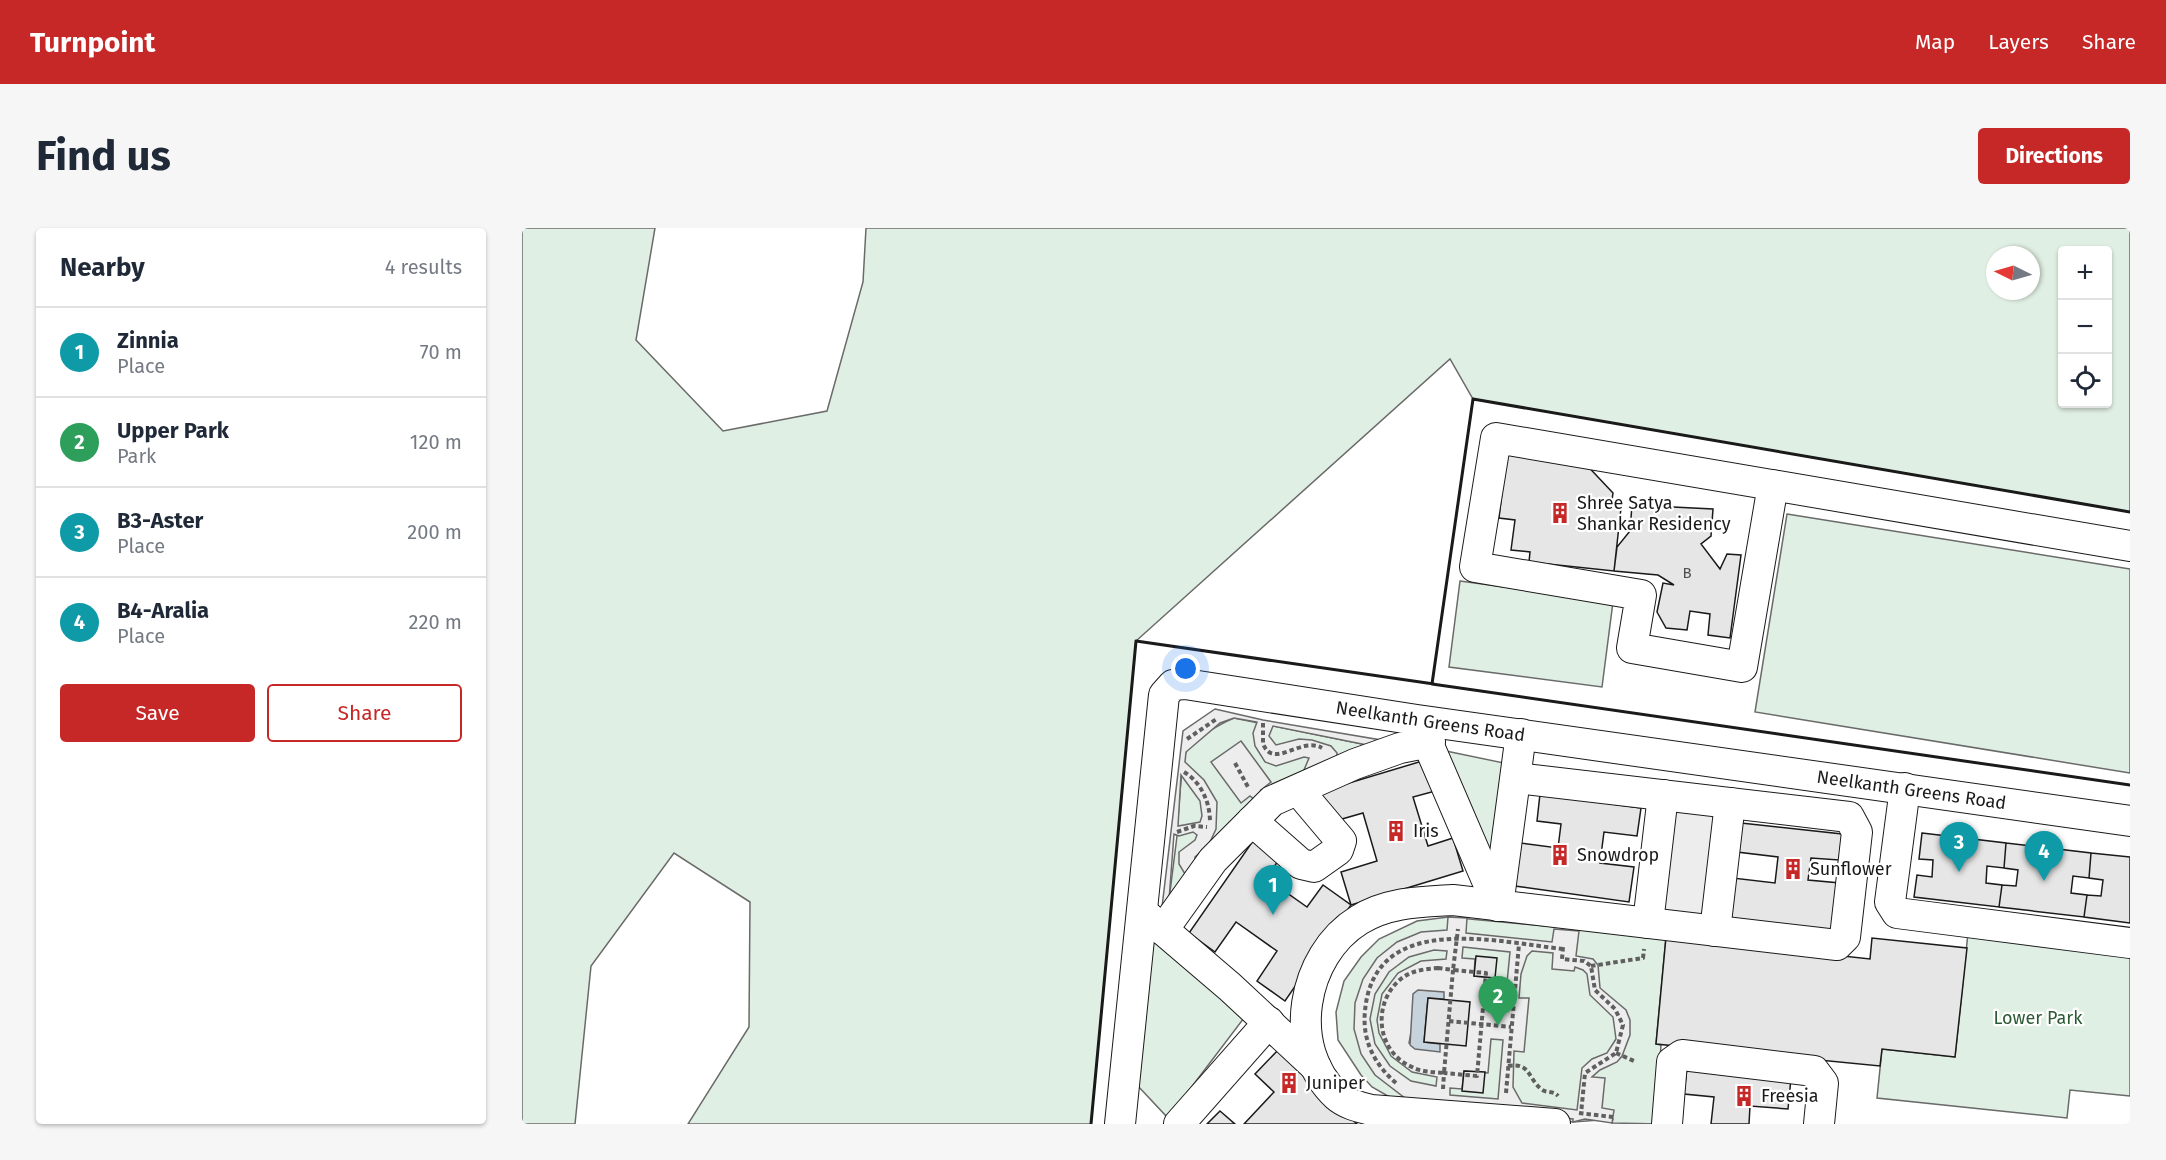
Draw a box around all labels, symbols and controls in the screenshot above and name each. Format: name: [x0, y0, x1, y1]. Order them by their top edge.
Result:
text: Turnpoint: [30, 26, 155, 59]
text: Map: [1915, 29, 1955, 55]
text: Layers: [1988, 29, 2049, 55]
text: Share: [2082, 29, 2136, 55]
button: Directions: [1978, 128, 2130, 184]
text: Find us: [36, 131, 171, 181]
north arrow: [1986, 246, 2040, 300]
map controls: [2058, 246, 2112, 408]
button: +: [2058, 246, 2112, 300]
text: Nearby: [60, 252, 145, 283]
text: 4 results: [385, 255, 462, 279]
button: −: [2058, 300, 2112, 354]
text: Zinnia: [117, 327, 179, 354]
text: 1: [75, 340, 84, 364]
text: 70 m: [420, 340, 462, 364]
text: Place: [117, 354, 165, 378]
button: locate: [2058, 354, 2112, 408]
text: Upper Park: [117, 417, 229, 444]
text: 2: [74, 430, 85, 454]
text: 120 m: [410, 430, 462, 454]
text: Park: [117, 444, 156, 468]
place label: Shree Satya Shankar Residency: [1577, 492, 1731, 535]
building icon: Shree Satya Shankar Residency: [1548, 501, 1572, 525]
text: B3-Aster: [117, 507, 203, 534]
text: 3: [74, 520, 85, 544]
text: 200 m: [407, 520, 462, 544]
text: Place: [117, 534, 165, 558]
house number: B: [1682, 564, 1692, 582]
text: B4-Aralia: [117, 597, 209, 624]
text: 4: [74, 610, 85, 634]
text: 220 m: [409, 610, 462, 634]
text: Place: [117, 624, 165, 648]
your location: [1171, 654, 1200, 683]
button: Save: [60, 684, 255, 742]
button: Share: [267, 684, 462, 742]
street label: Neelkanth Greens Road: [1334, 697, 1526, 746]
street label: Neelkanth Greens Road: [1815, 766, 2008, 814]
building icon: Iris: [1384, 819, 1408, 843]
place label: Iris: [1413, 820, 1439, 842]
pin: 3: [1940, 822, 1978, 872]
pin: 4: [2024, 832, 2063, 881]
building icon: Snowdrop: [1548, 843, 1572, 867]
place label: Snowdrop: [1577, 844, 1659, 866]
building icon: Sunflower: [1781, 857, 1805, 881]
place label: Sunflower: [1810, 858, 1892, 880]
pin: 1: [1254, 866, 1293, 915]
pin: 2: [1478, 976, 1518, 1026]
park label: Lower Park: [1994, 1007, 2083, 1029]
building icon: Juniper: [1277, 1071, 1301, 1095]
place label: Juniper: [1306, 1072, 1365, 1094]
building icon: Freesia: [1732, 1084, 1756, 1108]
place label: Freesia: [1761, 1085, 1819, 1107]

